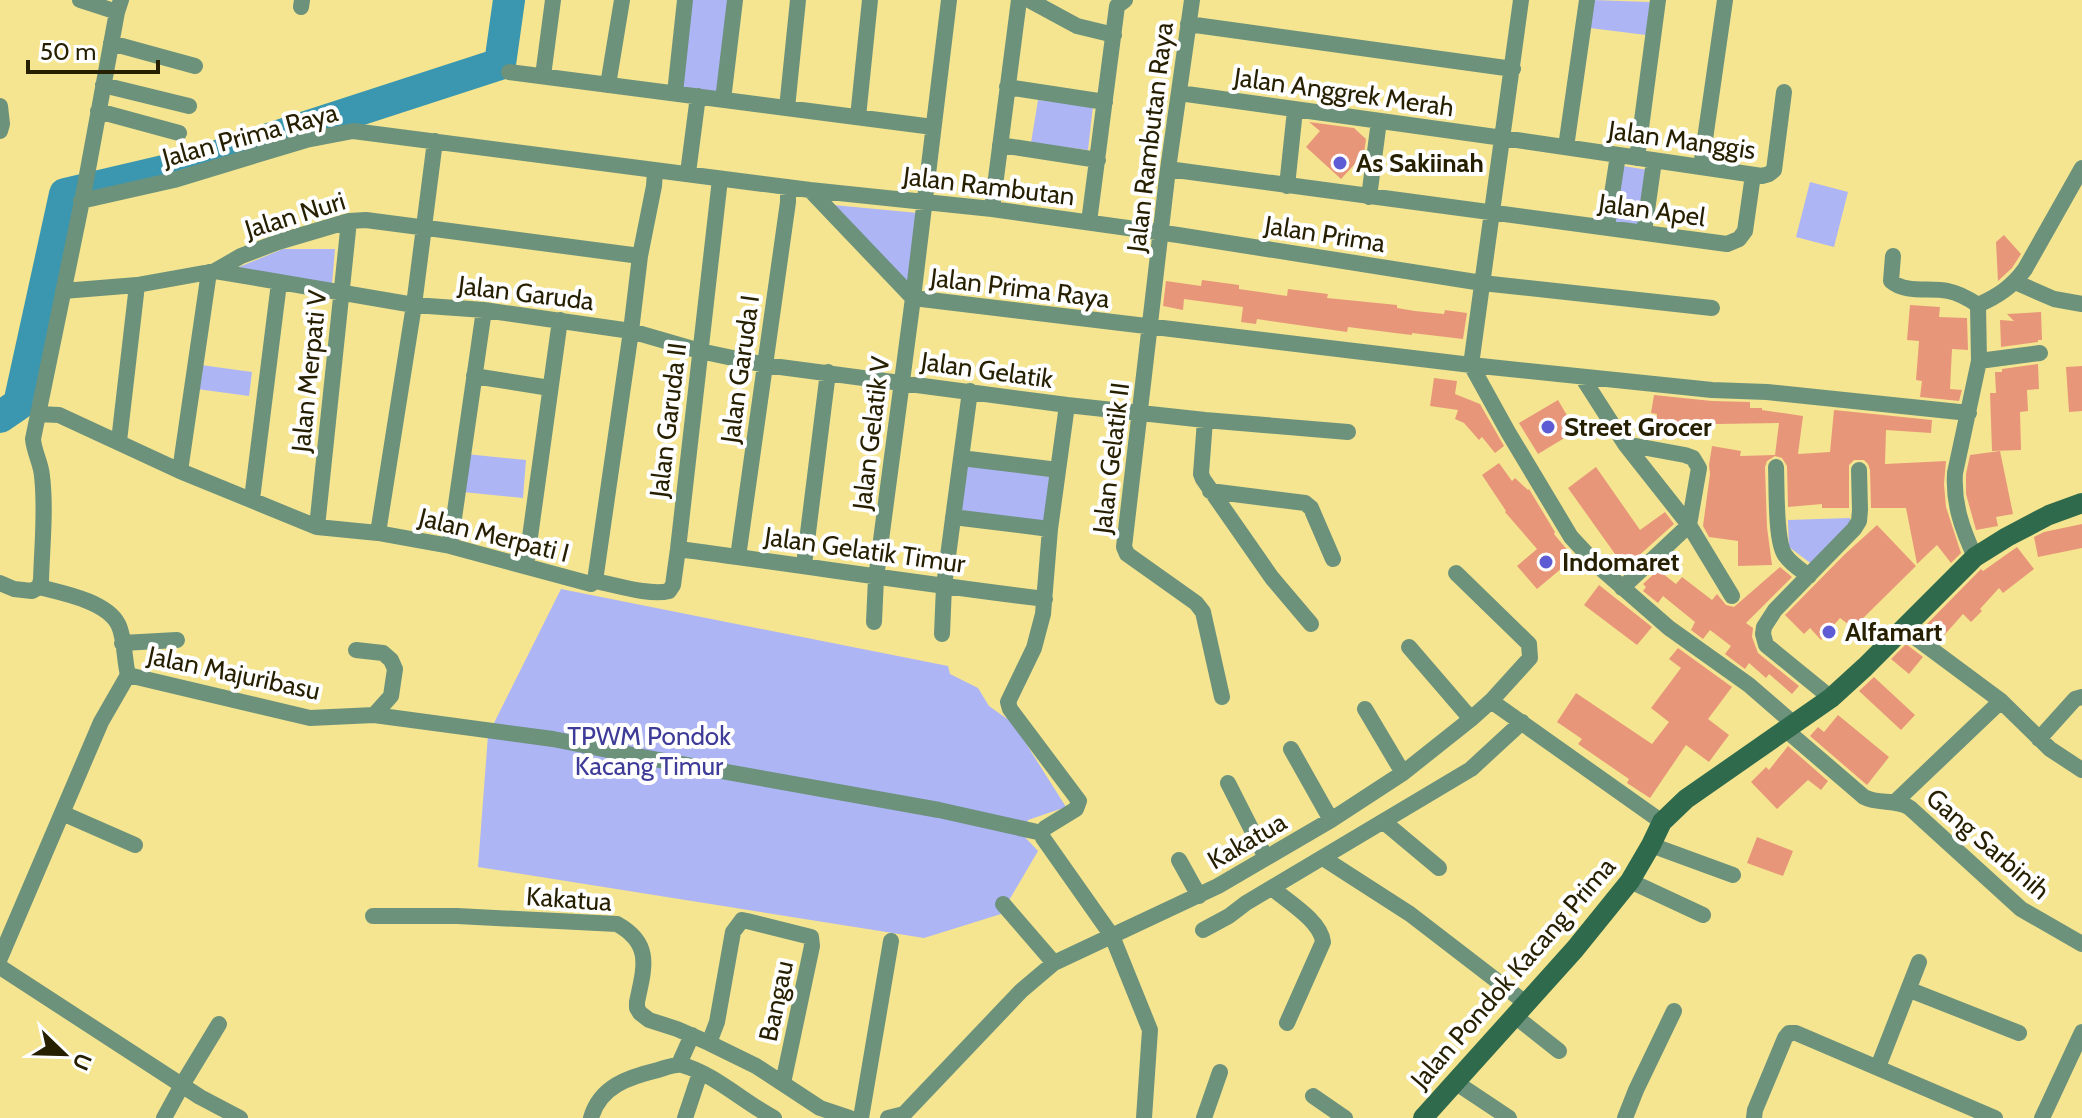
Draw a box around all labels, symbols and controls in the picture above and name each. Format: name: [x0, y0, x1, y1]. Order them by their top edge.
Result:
street label: Jalan Rambutan Raya: [1120, 20, 1180, 255]
scale bar: [28, 24, 158, 74]
text: 50 m: [40, 37, 96, 66]
street label: Jalan Anggrek Merah: [1231, 61, 1456, 123]
street label: Jalan Prima Raya: [158, 96, 342, 174]
street label: Jalan Manggis: [1605, 114, 1758, 166]
place label: As Sakiinah: [1356, 147, 1484, 179]
marker: As Sakiinah: [1331, 154, 1349, 172]
street label: Jalan Rambutan: [900, 159, 1077, 212]
street label: Jalan Nuri: [240, 185, 349, 246]
street label: Jalan Apel: [1595, 187, 1708, 233]
street label: Jalan Prima: [1261, 209, 1388, 259]
street label: Jalan Prima Raya: [928, 261, 1112, 315]
street label: Jalan Garuda: [455, 269, 596, 317]
street label: Jalan Merpati V: [284, 288, 333, 455]
street label: Jalan Garuda I: [714, 293, 766, 446]
street label: Jalan Garuda II: [643, 341, 693, 500]
street label: Jalan Gelatik: [918, 345, 1055, 395]
street label: Jalan Gelatik V: [846, 354, 896, 513]
street label: Jalan Gelatik II: [1086, 381, 1136, 536]
place label: Street Grocer: [1564, 411, 1712, 443]
marker: Street Grocer: [1539, 418, 1557, 436]
street label: Jalan Merpati I: [415, 501, 572, 569]
street label: Jalan Gelatik Timur: [762, 520, 968, 580]
place label: Indomaret: [1562, 546, 1679, 578]
marker: Indomaret: [1537, 553, 1555, 571]
place label: Alfamart: [1845, 616, 1943, 648]
marker: Alfamart: [1820, 623, 1838, 641]
street label: Jalan Majuribasu: [144, 639, 323, 707]
park label: TPWM Pondok Kacang Timur: [567, 720, 731, 782]
street label: Gang Sarbinih: [1920, 782, 2056, 906]
street label: Kakatua: [1202, 805, 1293, 876]
street label: Jalan Pondok Kacang Prima: [1403, 850, 1622, 1096]
street label: Kakatua: [525, 880, 613, 918]
street label: Bangau: [752, 958, 800, 1044]
north arrow: [24, 1014, 104, 1094]
text: U: [66, 1049, 97, 1074]

